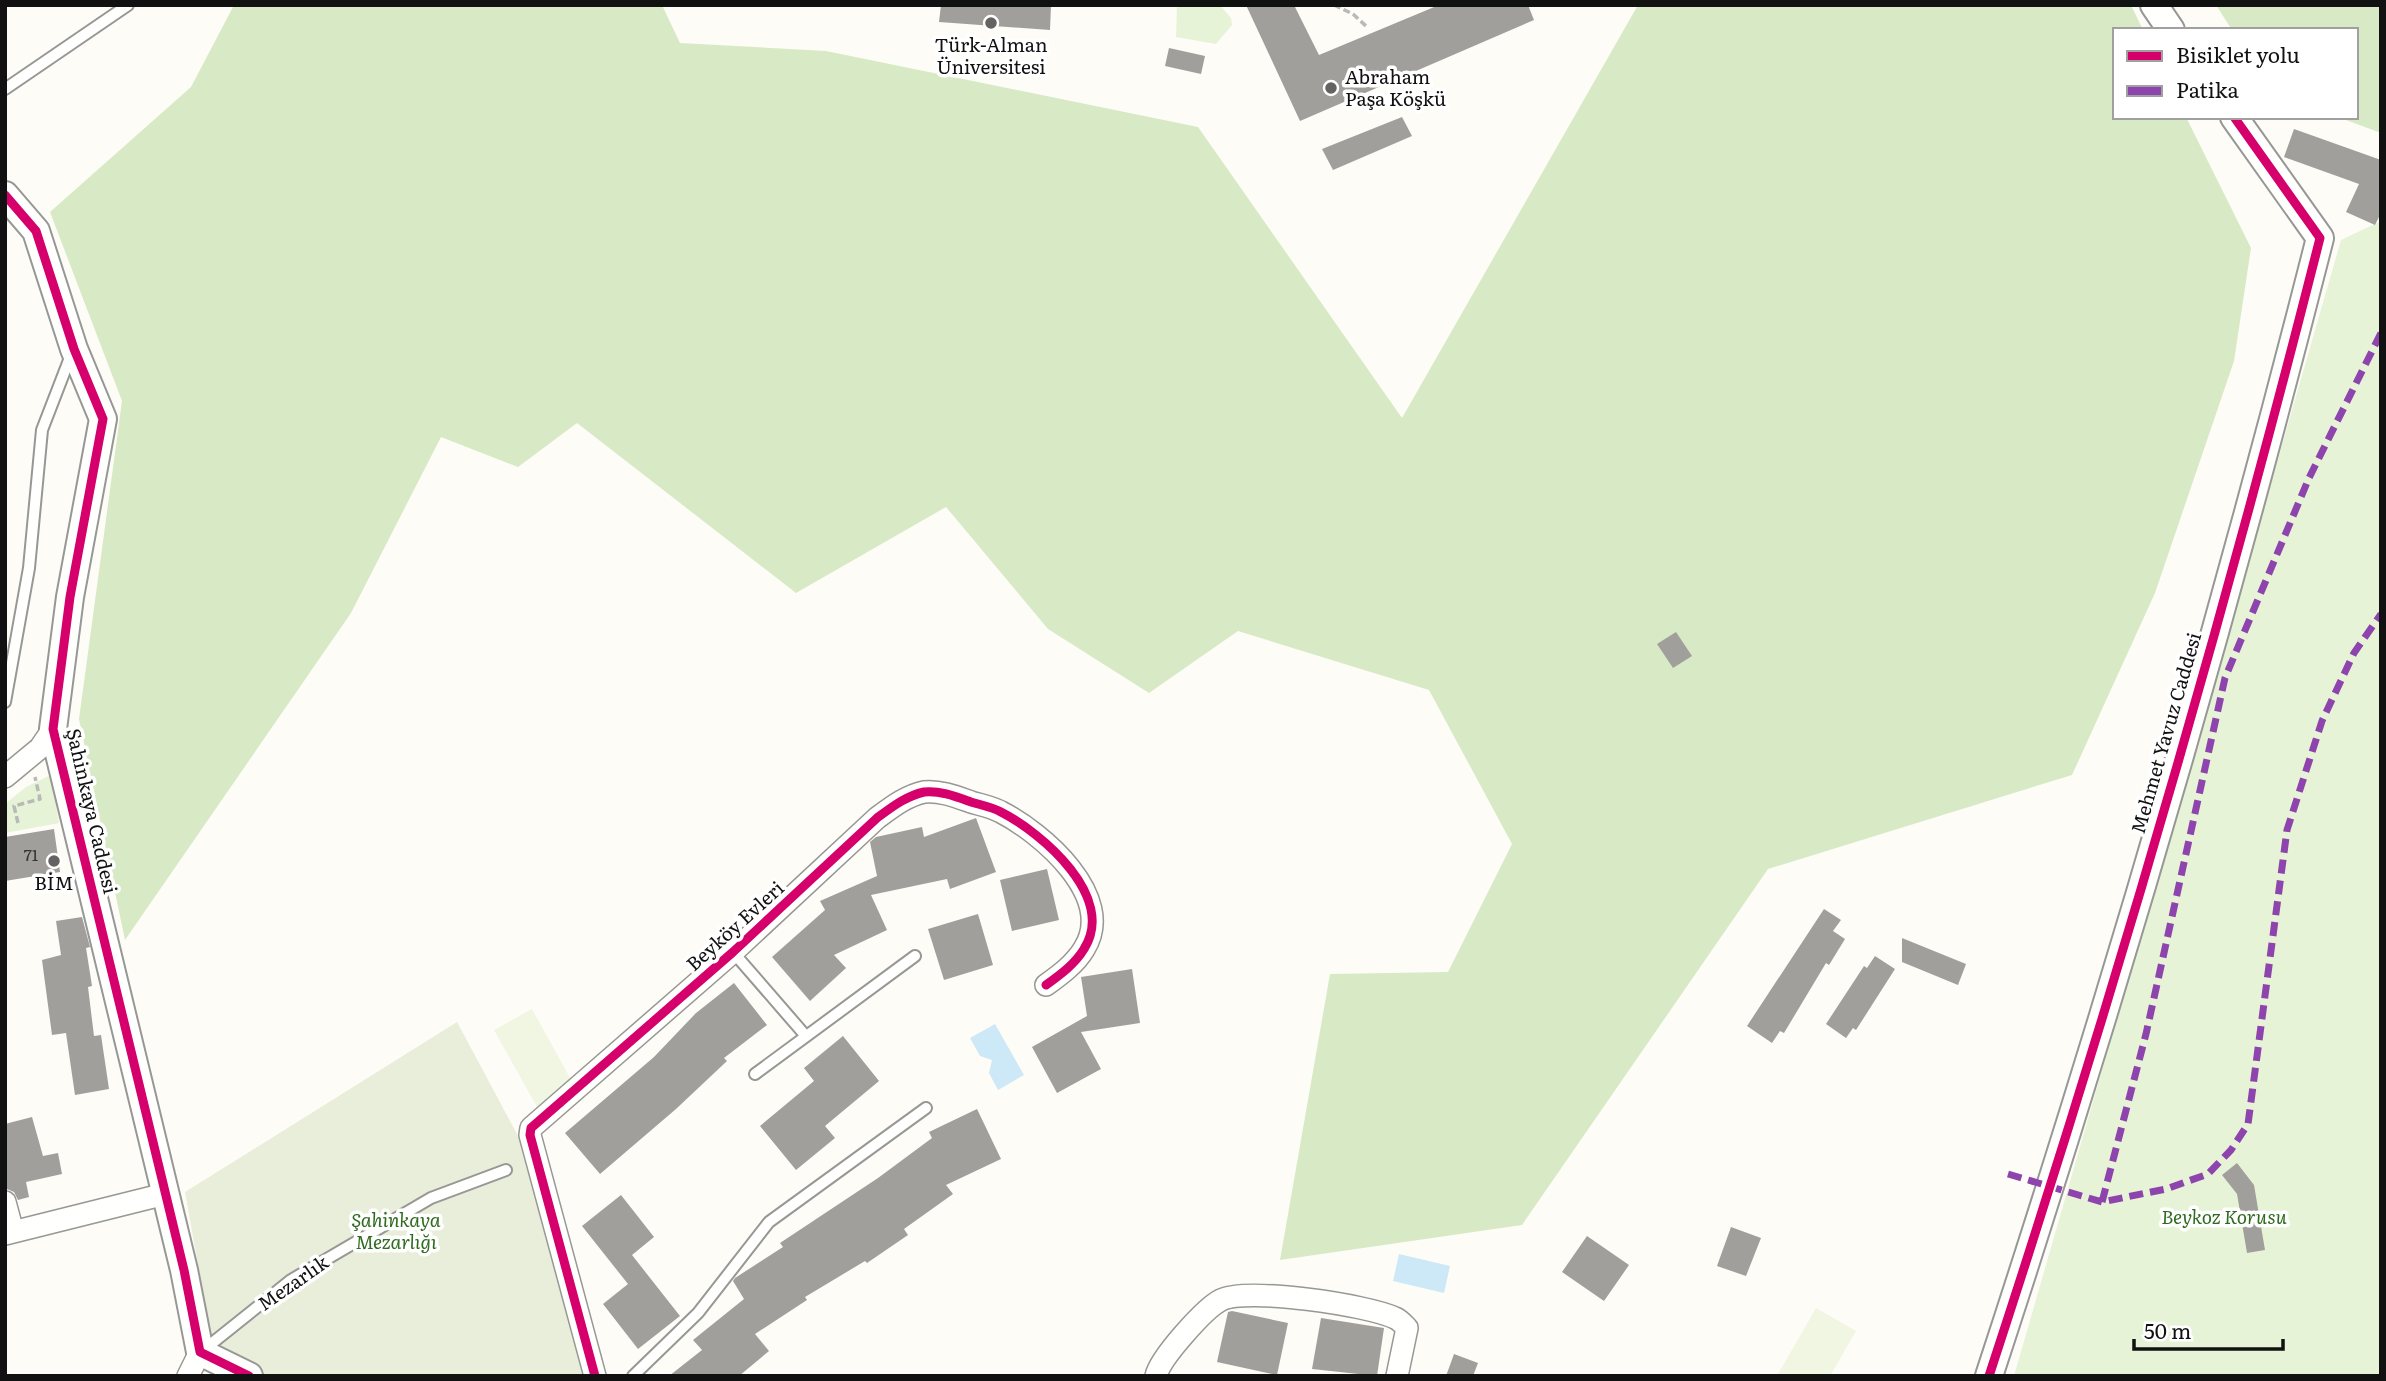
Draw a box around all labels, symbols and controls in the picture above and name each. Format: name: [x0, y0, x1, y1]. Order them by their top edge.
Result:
marker: Türk-Alman Üniversitesi: [983, 15, 999, 31]
legend: [2113, 28, 2358, 119]
place label: Türk-Alman Üniversitesi: [935, 30, 1047, 80]
text: Bisiklet yolu: [2176, 38, 2300, 69]
place label: Abraham Paşa Köşkü: [1345, 62, 1446, 112]
text: Patika: [2176, 73, 2240, 104]
marker: Abraham Paşa Köşkü: [1323, 80, 1339, 96]
street label: Mehmet Yavuz Caddesi: [2123, 629, 2207, 837]
street label: Şahinkaya Caddesi: [60, 725, 126, 896]
house number: 71: [24, 842, 39, 866]
marker: BİM: [46, 853, 62, 869]
place label: BİM: [34, 868, 74, 896]
street label: Beyköy Evleri: [679, 874, 789, 977]
park label: Beykoz Korusu: [2161, 1202, 2288, 1230]
park label: Şahinkaya Mezarlığı: [351, 1205, 441, 1255]
street label: Mezarlık: [251, 1247, 334, 1317]
scale bar: [2134, 1308, 2283, 1352]
text: 50 m: [2144, 1314, 2191, 1345]

